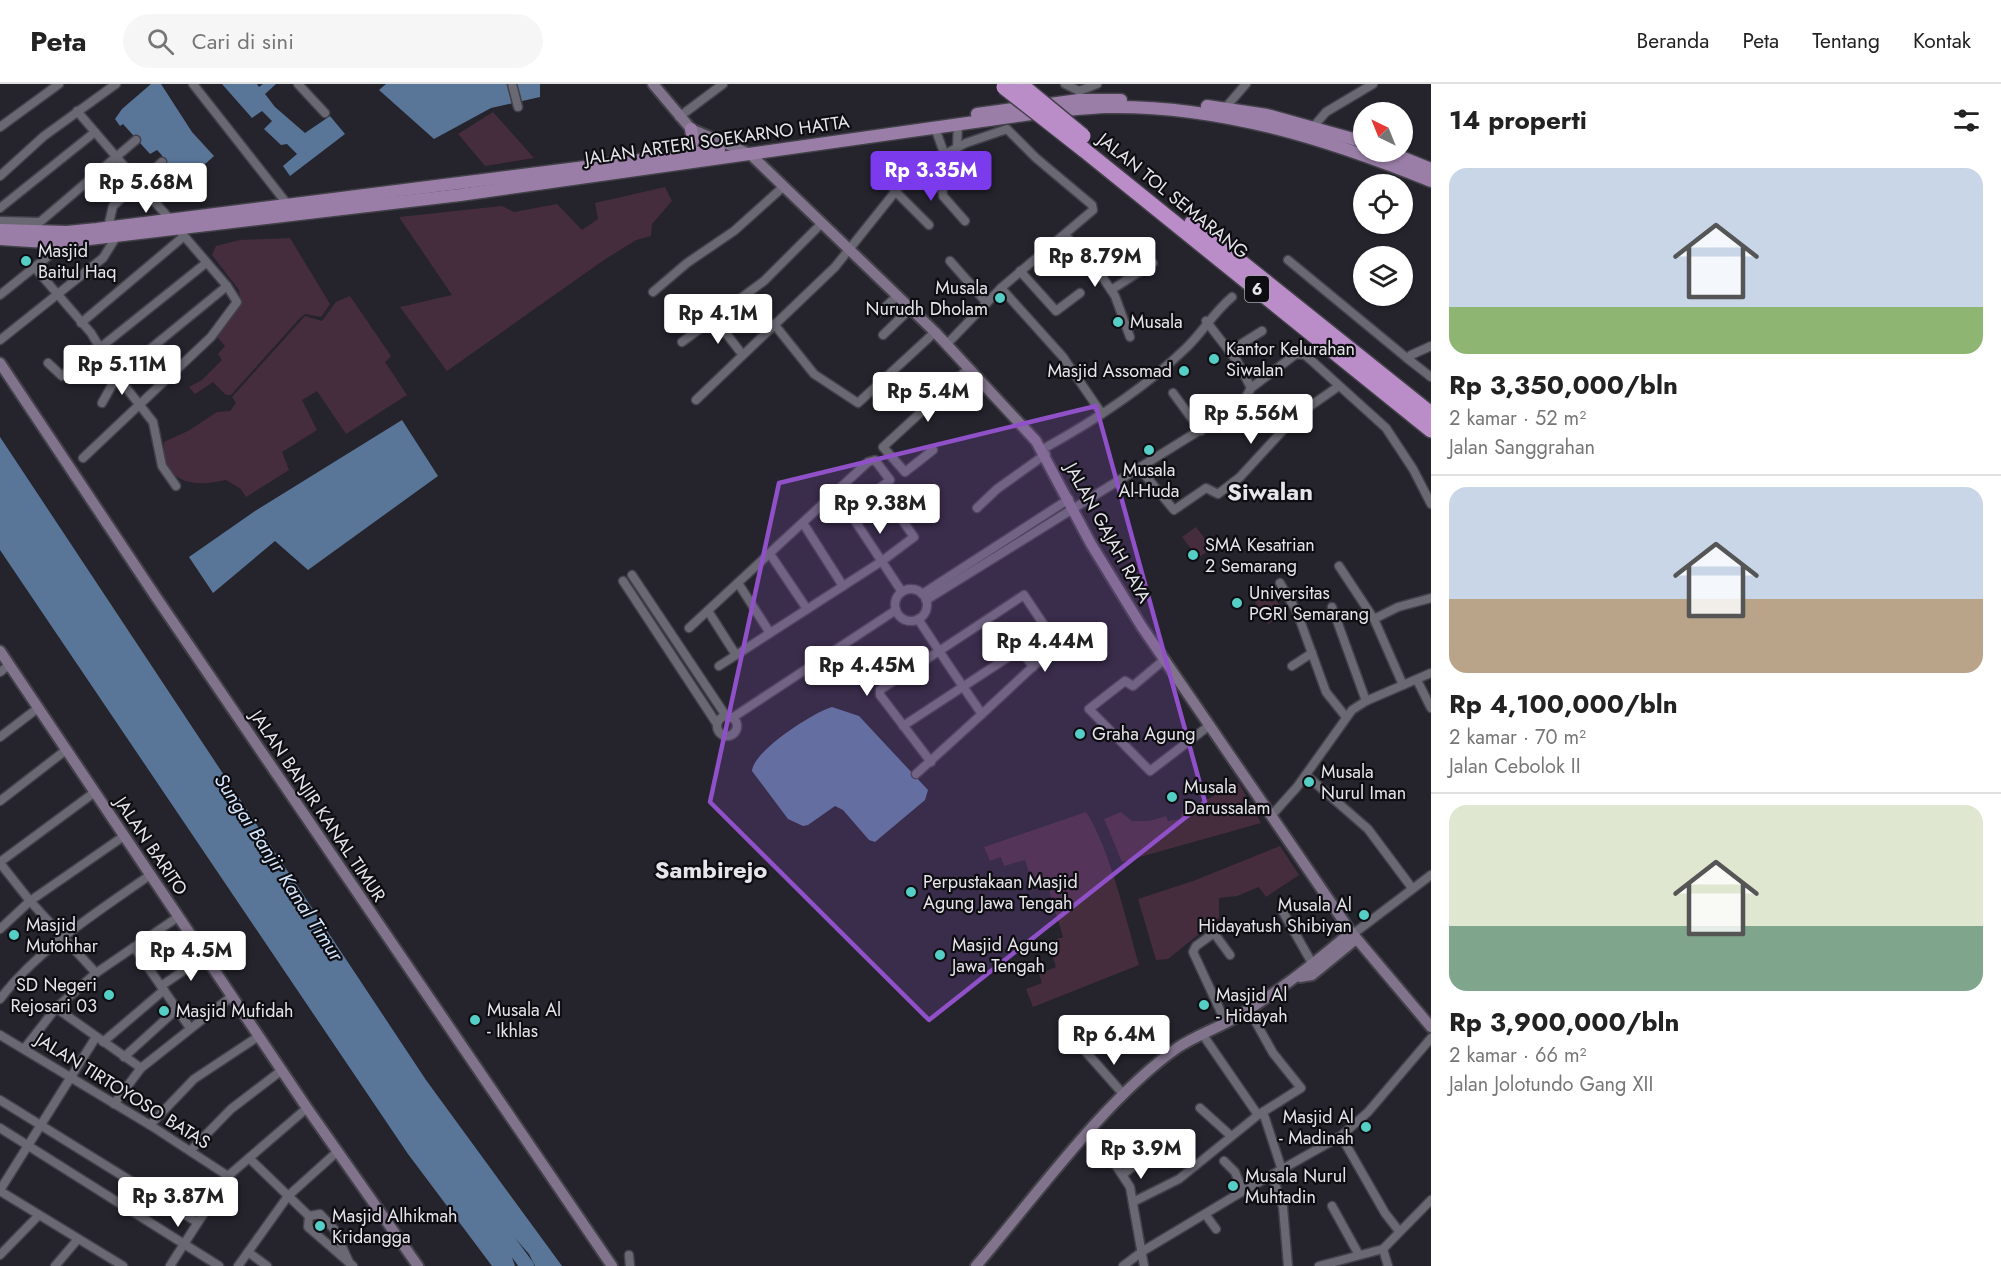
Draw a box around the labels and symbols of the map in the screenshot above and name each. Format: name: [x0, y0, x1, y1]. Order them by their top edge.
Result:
north arrow: [1353, 102, 1413, 162]
street label: JALAN ARTERI SOEKARNO HATTA: [581, 109, 851, 172]
street label: JALAN TOL SEMARANG: [1090, 126, 1254, 265]
pin: Rp 3.35M: [869, 151, 993, 202]
pin: Rp 5.68M: [84, 163, 208, 214]
pin: Rp 8.79M: [1033, 237, 1157, 288]
place label: Masjid Baitul Haq: [38, 238, 116, 285]
marker: Masjid Baitul Haq: [19, 254, 33, 268]
place label: Musala Nurudh Dholam: [866, 275, 988, 322]
road number: 6: [1245, 276, 1269, 302]
marker: Musala Nurudh Dholam: [993, 291, 1007, 305]
pin: Rp 4.1M: [663, 294, 773, 345]
place label: Musala: [1130, 309, 1183, 335]
marker: Musala: [1111, 315, 1125, 329]
place label: Kantor Kelurahan Siwalan: [1226, 336, 1355, 383]
pin: Rp 5.11M: [60, 345, 184, 396]
marker: Kantor Kelurahan Siwalan: [1207, 352, 1221, 366]
place label: Masjid Assomad: [1047, 358, 1172, 384]
marker: Masjid Assomad: [1177, 364, 1191, 378]
pin: Rp 5.4M: [873, 372, 983, 423]
pin: Rp 5.56M: [1189, 394, 1313, 445]
marker: Musala Al-Huda: [1142, 443, 1156, 457]
street label: JALAN GAJAH RAYA: [1058, 456, 1157, 608]
place label: Musala Al-Huda: [1118, 457, 1180, 504]
district label: Siwalan: [1227, 474, 1313, 509]
pin: Rp 9.38M: [818, 484, 942, 535]
place label: SMA Kesatrian 2 Semarang: [1205, 532, 1315, 579]
marker: SMA Kesatrian 2 Semarang: [1186, 548, 1200, 562]
place label: Universitas PGRI Semarang: [1249, 580, 1369, 627]
marker: Universitas PGRI Semarang: [1230, 596, 1244, 610]
pin: Rp 4.44M: [983, 622, 1107, 673]
pin: Rp 4.45M: [805, 646, 929, 697]
street label: JALAN BANJIR KANAL TIMUR: [243, 703, 392, 907]
place label: Graha Agung: [1092, 721, 1196, 747]
marker: Graha Agung: [1073, 727, 1087, 741]
place label: Musala Nurul Iman: [1321, 759, 1406, 806]
water label: Sungai Banjir Kanal Timur: [207, 768, 351, 968]
place label: Musala Darussalam: [1184, 774, 1271, 821]
marker: Musala Nurul Iman: [1302, 775, 1316, 789]
street label: JALAN BARITO: [107, 790, 194, 900]
marker: Musala Darussalam: [1165, 790, 1179, 804]
district label: Sambirejo: [655, 852, 768, 887]
place label: Perpustakaan Masjid Agung Jawa Tengah: [923, 869, 1078, 916]
marker: Perpustakaan Masjid Agung Jawa Tengah: [904, 885, 918, 899]
place label: Musala Al Hidayatush Shibiyan: [1198, 892, 1352, 939]
marker: Musala Al Hidayatush Shibiyan: [1357, 908, 1371, 922]
place label: Masjid Mutohhar: [26, 912, 99, 959]
marker: Masjid Mutohhar: [7, 928, 21, 942]
pin: Rp 4.5M: [136, 931, 246, 982]
place label: Masjid Agung Jawa Tengah: [950, 932, 1059, 979]
marker: Masjid Agung Jawa Tengah: [933, 948, 947, 962]
place label: SD Negeri Rejosari 03: [11, 972, 97, 1019]
place label: Masjid Al - Hidayah: [1216, 982, 1288, 1029]
marker: SD Negeri Rejosari 03: [102, 988, 116, 1002]
place label: Musala Al - Ikhlas: [487, 997, 561, 1044]
place label: Masjid Mufidah: [176, 998, 294, 1024]
marker: Masjid Al - Hidayah: [1197, 998, 1211, 1012]
marker: Masjid Mufidah: [157, 1004, 171, 1018]
marker: Musala Al - Ikhlas: [468, 1013, 482, 1027]
pin: Rp 6.4M: [1059, 1015, 1169, 1066]
street label: JALAN TIRTOYOSO BATAS: [29, 1025, 216, 1156]
place label: Masjid Al - Madinah: [1279, 1104, 1354, 1151]
marker: Masjid Al - Madinah: [1359, 1120, 1373, 1134]
pin: Rp 3.9M: [1086, 1129, 1196, 1180]
place label: Musala Nurul Muhtadin: [1245, 1163, 1346, 1210]
pin: Rp 3.87M: [116, 1177, 240, 1228]
marker: Musala Nurul Muhtadin: [1226, 1179, 1240, 1193]
place label: Masjid Alhikmah Kridangga: [332, 1203, 458, 1250]
marker: Masjid Alhikmah Kridangga: [313, 1219, 327, 1233]

